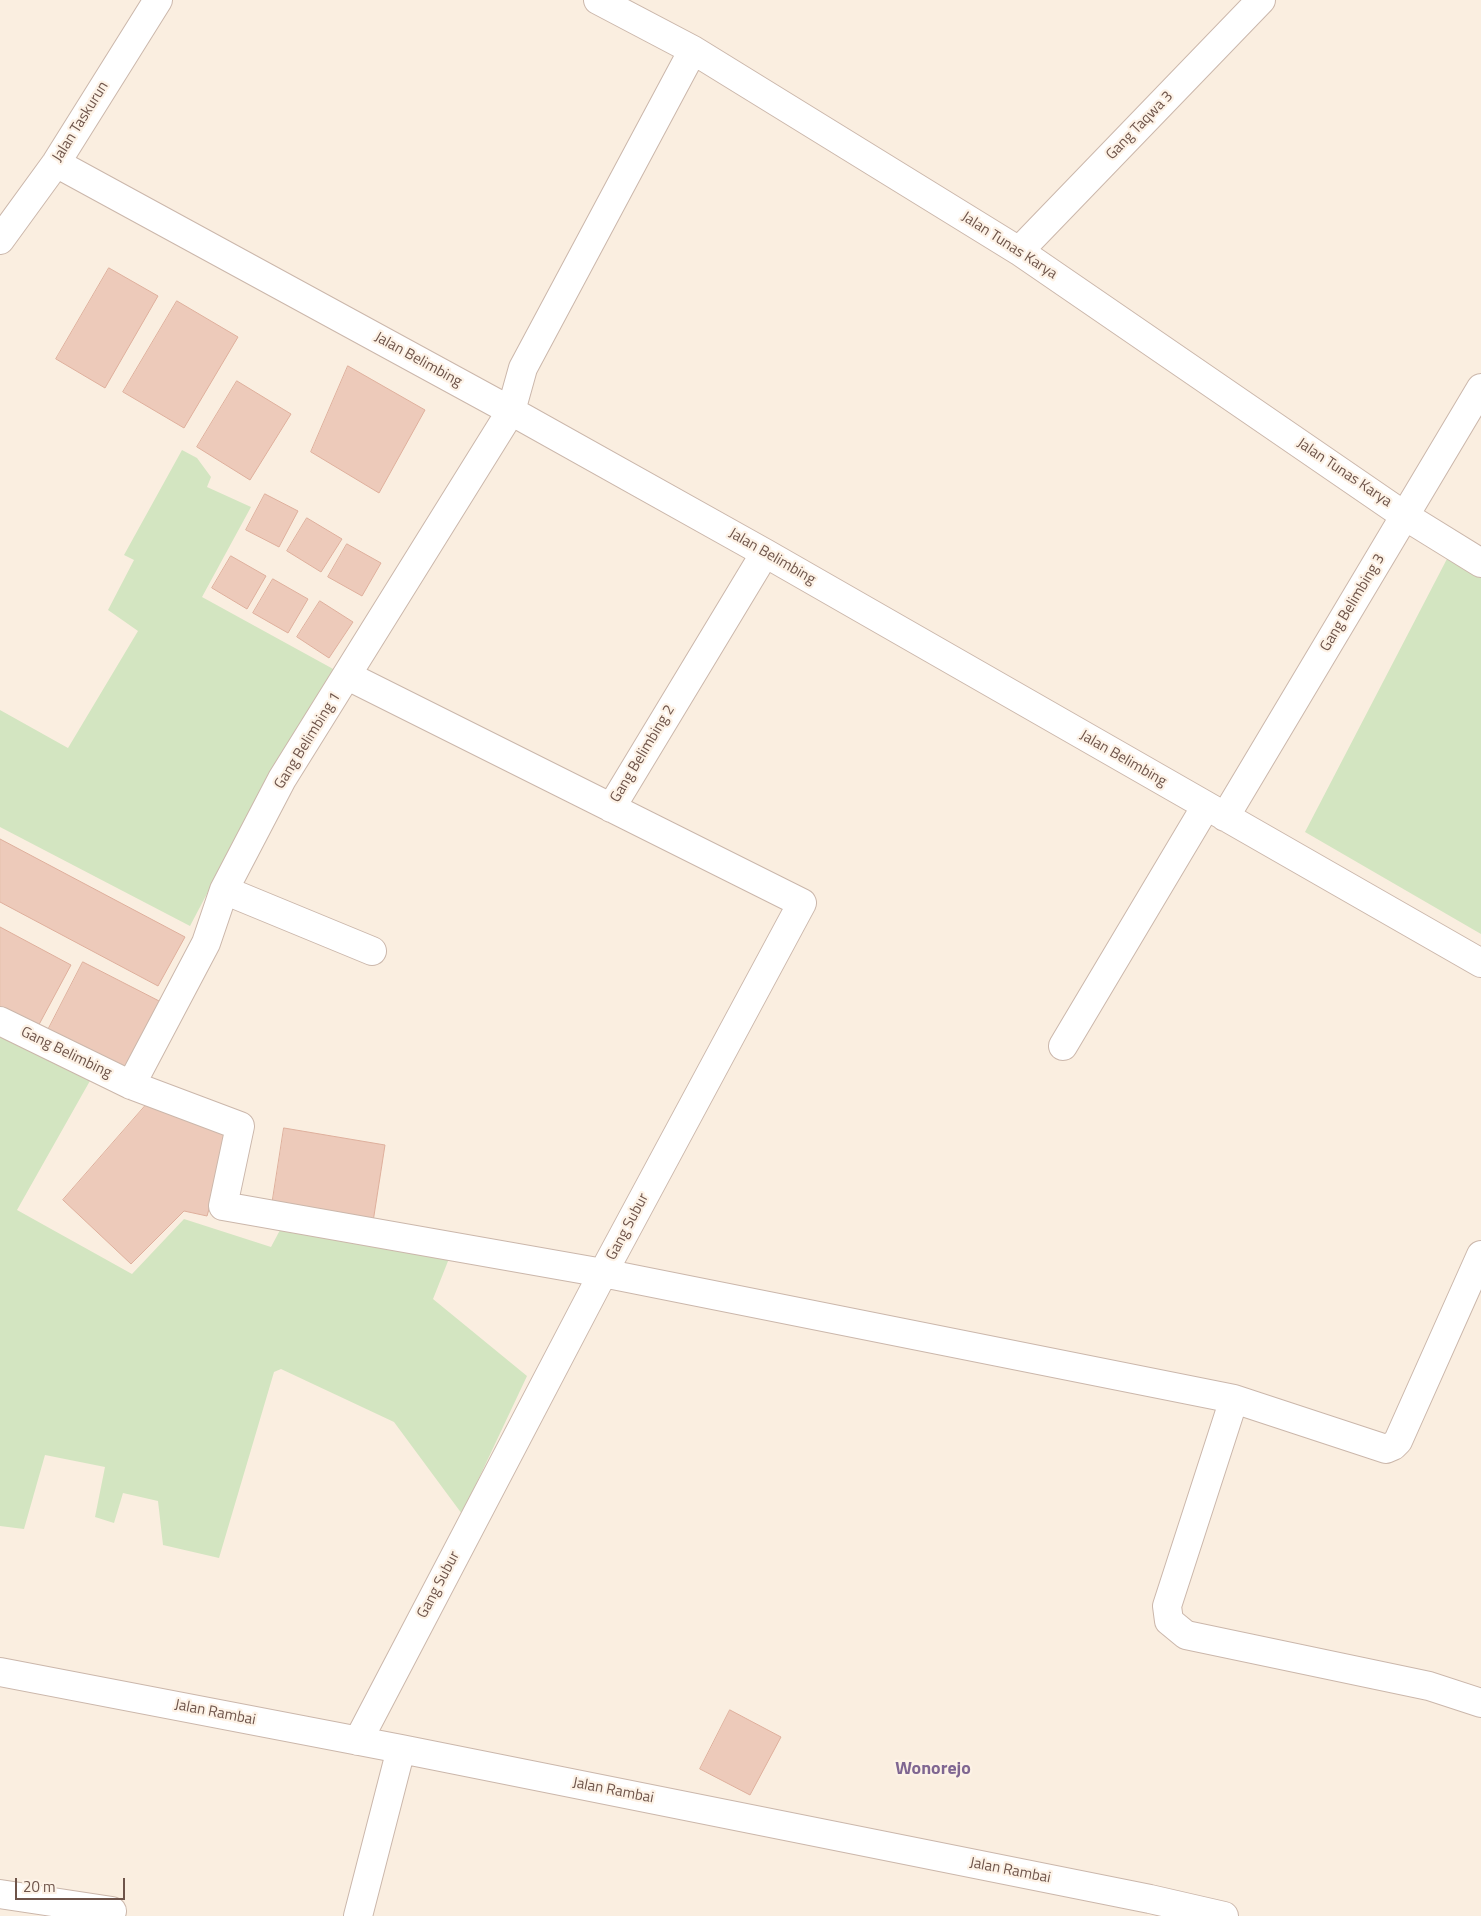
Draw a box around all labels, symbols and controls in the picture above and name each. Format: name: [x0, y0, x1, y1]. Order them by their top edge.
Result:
street label: Jalan Taskurun: [49, 78, 113, 166]
street label: Gang Taqwa 3: [1103, 88, 1177, 164]
street label: Jalan Tunas Karya: [958, 208, 1060, 284]
street label: Jalan Belimbing: [371, 329, 465, 391]
street label: Jalan Tunas Karya: [1293, 435, 1395, 511]
street label: Jalan Belimbing: [725, 525, 819, 589]
street label: Gang Belimbing 3: [1317, 551, 1389, 655]
street label: Gang Belimbing 1: [271, 689, 345, 793]
street label: Gang Belimbing 2: [607, 702, 679, 806]
street label: Jalan Belimbing: [1076, 727, 1170, 791]
street label: Gang Belimbing: [18, 1023, 114, 1083]
street label: Gang Subur: [603, 1191, 653, 1263]
street label: Gang Subur: [414, 1549, 464, 1621]
street label: Jalan Rambai: [173, 1696, 257, 1730]
district label: Wonorejo: [895, 1759, 971, 1781]
street label: Jalan Rambai: [571, 1774, 655, 1808]
street label: Jalan Rambai: [968, 1854, 1052, 1888]
scale bar: [18, 1868, 128, 1900]
text: 20 m: [23, 1875, 56, 1898]

